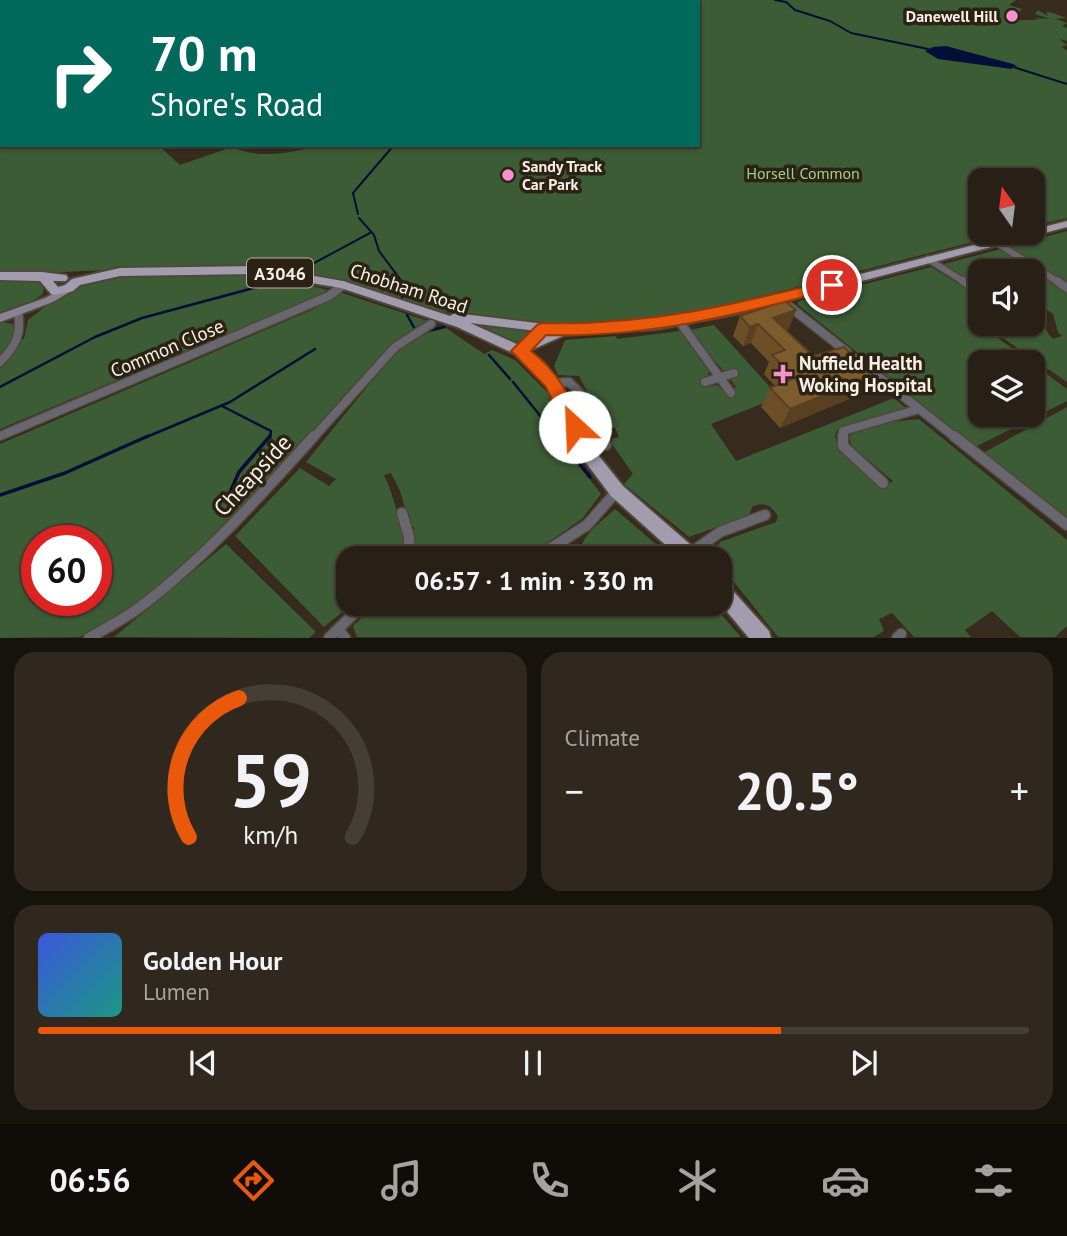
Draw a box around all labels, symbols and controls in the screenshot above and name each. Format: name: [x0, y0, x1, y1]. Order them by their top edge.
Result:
place label: Danewell Hill: [906, 6, 998, 26]
marker: Danewell Hill: [1004, 8, 1020, 24]
text: 70 m: [150, 21, 257, 85]
icon: right: [35, 28, 126, 119]
text: Shore's Road: [150, 83, 323, 125]
place label: Sandy Track Car Park: [522, 156, 602, 194]
park label: Horsell Common: [746, 163, 860, 183]
marker: Sandy Track Car Park: [500, 167, 516, 183]
north arrow: [968, 168, 1045, 245]
map controls: [968, 168, 1045, 427]
pin: [802, 255, 862, 315]
road number: A3046: [247, 258, 313, 288]
street label: Chobham Road: [347, 258, 471, 318]
button: sound: [968, 259, 1045, 336]
icon: arrive: [813, 266, 851, 304]
street label: Common Close: [107, 313, 227, 383]
button: layers: [968, 350, 1045, 427]
place label: Nuffield Health Woking Hospital: [799, 351, 932, 397]
marker: Nuffield Health Woking Hospital: [773, 364, 793, 384]
position arrow: [538, 390, 612, 464]
street label: Cheapside: [207, 428, 297, 522]
speed limit sign: 60: [21, 525, 112, 616]
text: 06:57 · 1 min · 330 m: [414, 564, 654, 597]
text: Climate: [565, 723, 640, 752]
text: 59: [229, 734, 312, 828]
text: 20.5°: [735, 757, 859, 824]
text: −: [565, 766, 584, 815]
text: +: [1010, 766, 1029, 815]
text: km/h: [243, 819, 298, 851]
text: Golden Hour: [143, 944, 282, 977]
text: Lumen: [143, 977, 210, 1006]
icon: previous: [184, 1044, 222, 1082]
icon: pause: [514, 1044, 552, 1082]
icon: next: [845, 1044, 883, 1082]
icon: directions: [229, 1156, 278, 1205]
icon: music: [377, 1156, 426, 1205]
icon: phone: [525, 1156, 574, 1205]
icon: climate: [673, 1156, 722, 1205]
icon: car: [821, 1156, 870, 1205]
icon: filters: [969, 1156, 1018, 1205]
text: 06:56: [49, 1159, 131, 1201]

